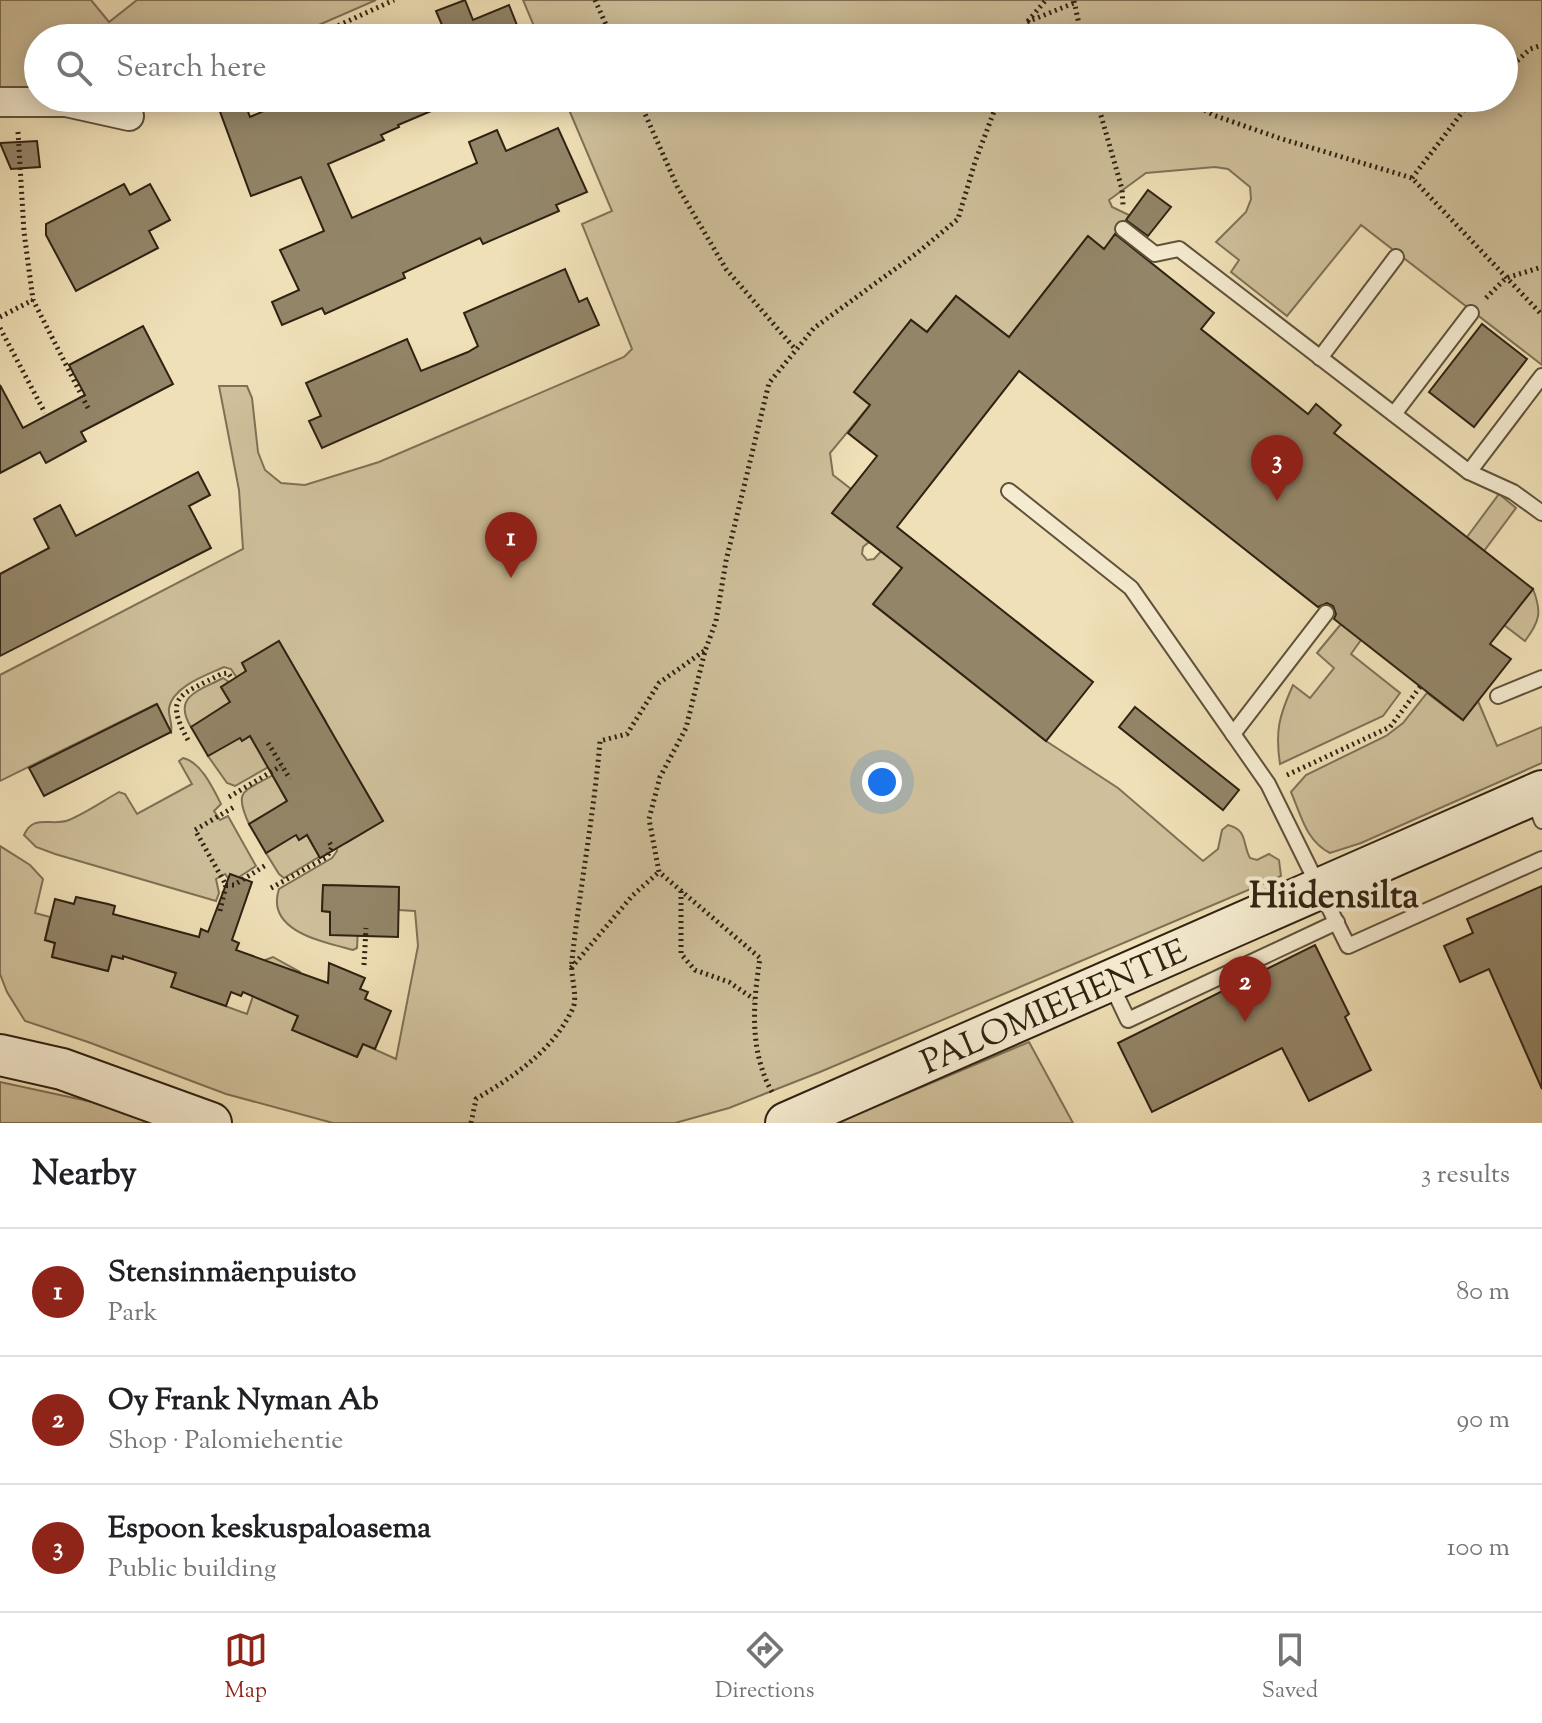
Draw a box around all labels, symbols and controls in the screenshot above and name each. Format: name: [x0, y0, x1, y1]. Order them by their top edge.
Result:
search box: [24, 24, 1518, 112]
icon: search: [52, 46, 96, 90]
text: Search here: [116, 47, 266, 90]
pin: 3: [1251, 435, 1303, 501]
pin: 1: [485, 512, 537, 578]
your location: [862, 762, 902, 802]
district label: Hiidensilta: [1249, 872, 1419, 924]
street label: PALOMIEHENTIE: [914, 929, 1195, 1089]
pin: 2: [1219, 956, 1271, 1022]
text: Nearby: [32, 1151, 137, 1200]
text: 3 results: [1421, 1157, 1510, 1194]
text: Stensinmäenpuisto: [108, 1252, 356, 1295]
text: 1: [54, 1274, 62, 1311]
text: 80 m: [1456, 1274, 1510, 1311]
text: Park: [108, 1295, 158, 1332]
text: Oy Frank Nyman Ab: [108, 1380, 379, 1423]
text: 2: [52, 1402, 64, 1439]
text: 90 m: [1457, 1402, 1510, 1439]
text: Shop · Palomiehentie: [108, 1423, 343, 1460]
text: Espoon keskuspaloasema: [108, 1508, 431, 1551]
text: 3: [53, 1530, 63, 1567]
text: 100 m: [1447, 1530, 1510, 1567]
text: Public building: [108, 1551, 276, 1588]
tab: Map: [224, 1628, 268, 1708]
tab: Directions: [715, 1628, 814, 1708]
tab: Saved: [1262, 1628, 1318, 1708]

